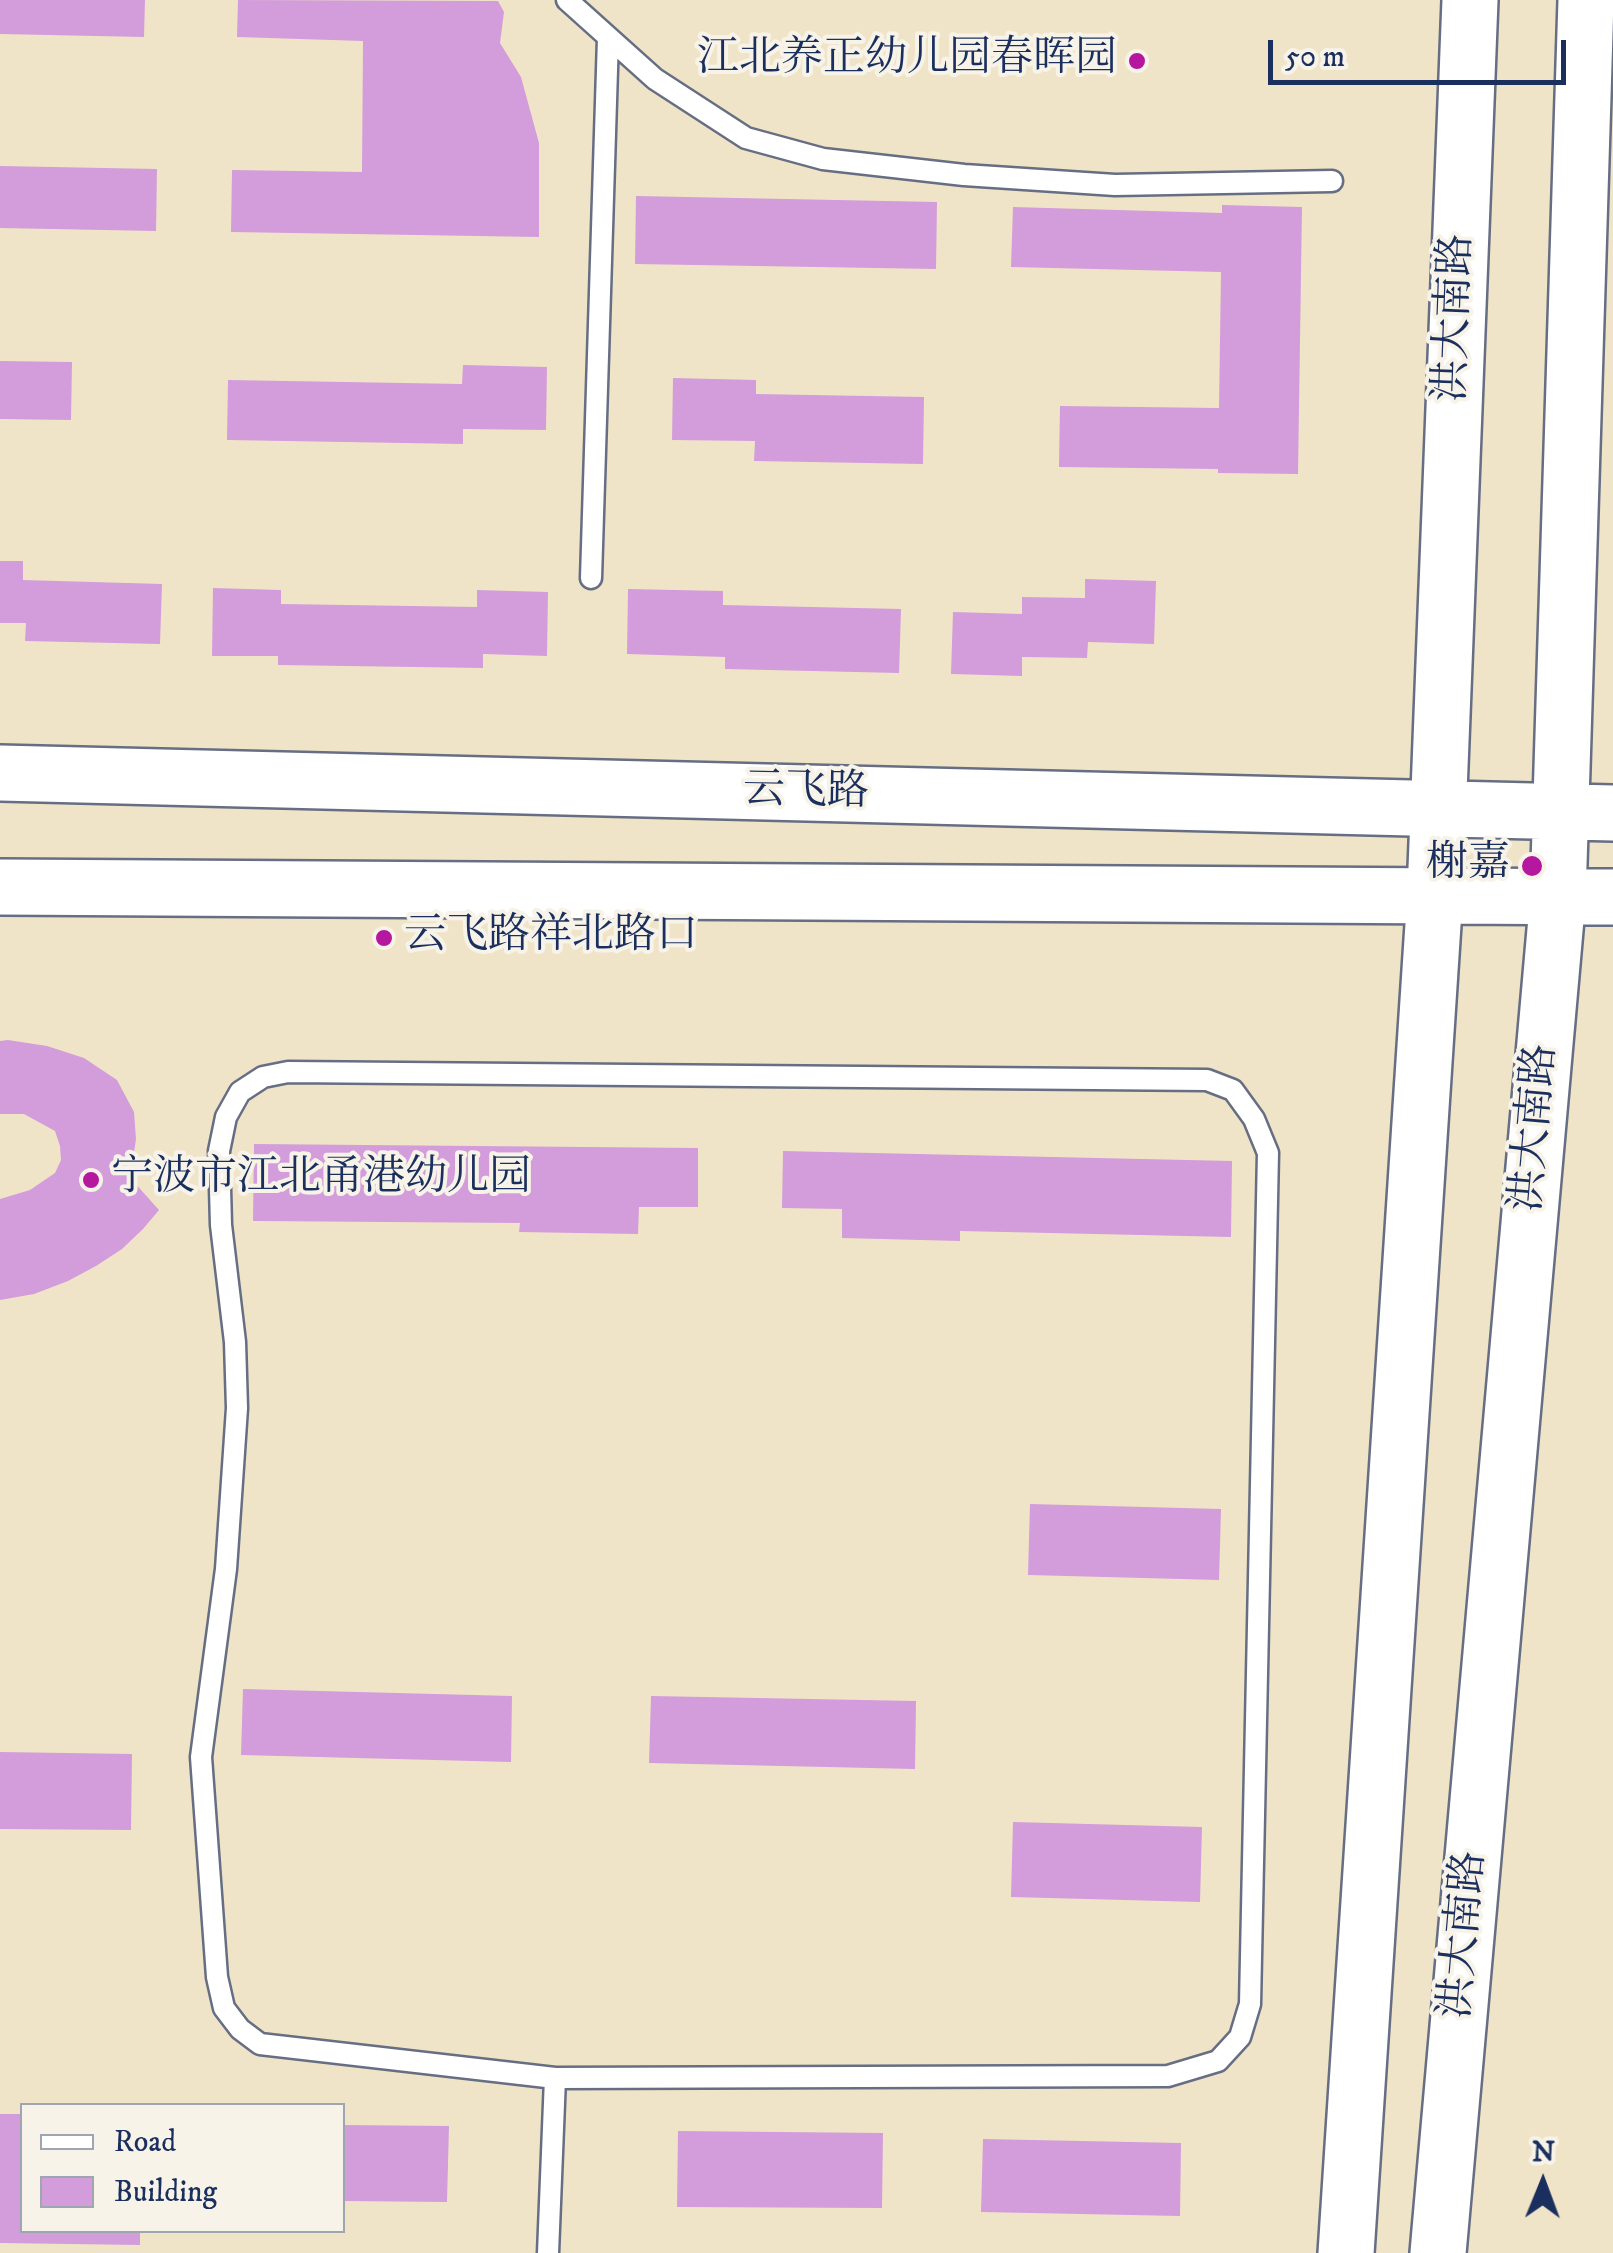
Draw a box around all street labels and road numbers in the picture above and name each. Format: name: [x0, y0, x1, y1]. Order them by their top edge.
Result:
street label: 洪大南路: [1429, 233, 1485, 403]
street label: 云飞路: [743, 768, 869, 820]
street label: 洪大南路: [1505, 1042, 1569, 1214]
street label: 洪大南路: [1434, 1849, 1498, 2021]

